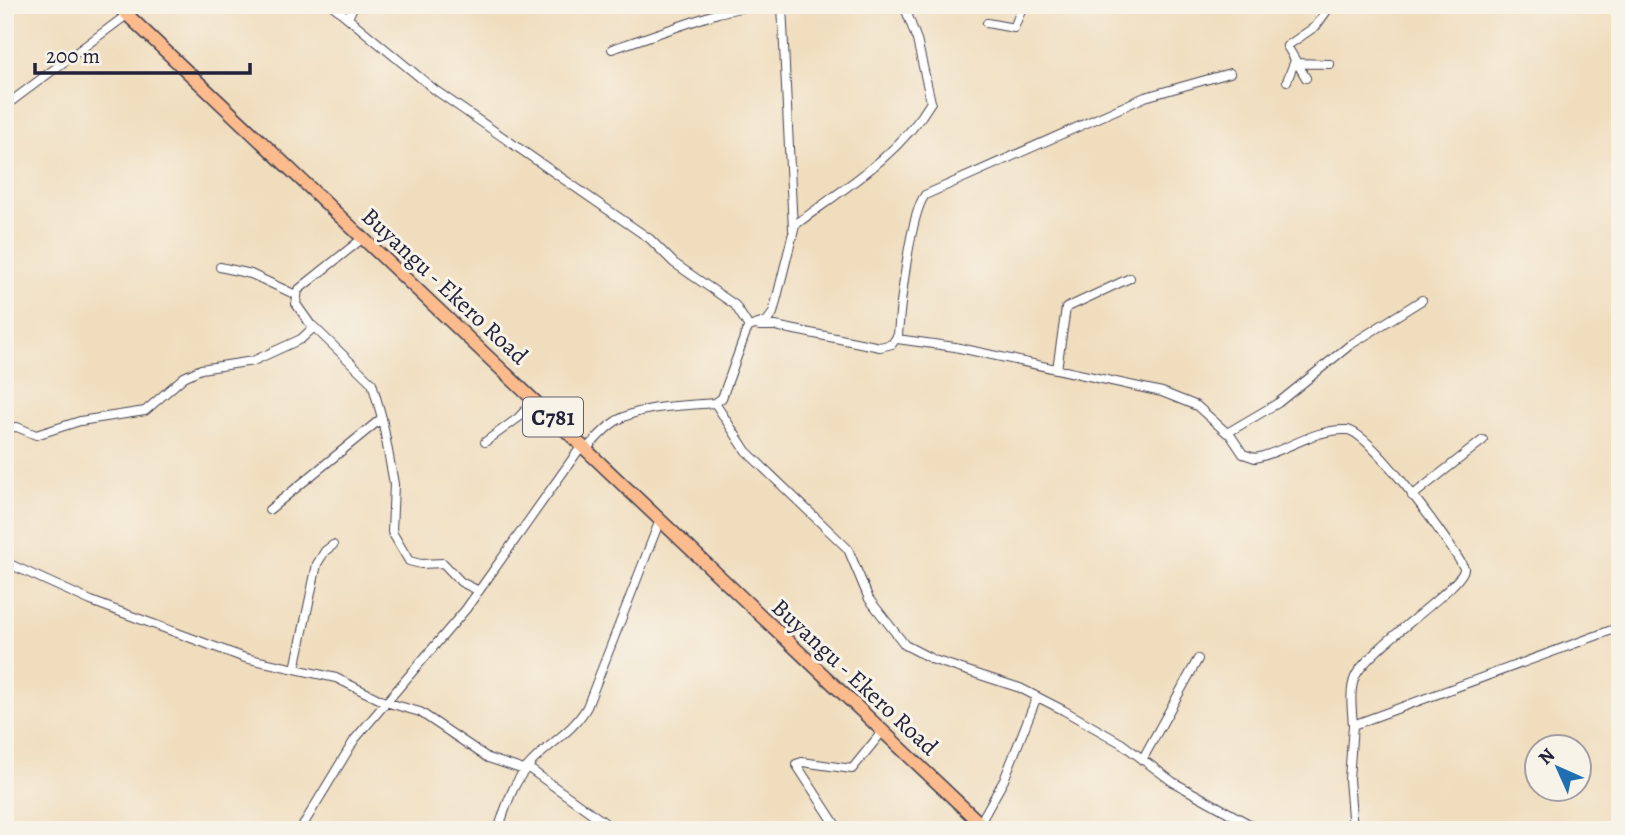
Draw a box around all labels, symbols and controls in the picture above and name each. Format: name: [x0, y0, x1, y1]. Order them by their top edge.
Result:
scale bar: [35, 32, 250, 76]
text: 200 m: [46, 42, 100, 70]
street label: Buyangu - Ekero Road: [355, 200, 535, 372]
road number: C781: [523, 398, 583, 436]
street label: Buyangu - Ekero Road: [765, 591, 945, 763]
north arrow: [1524, 734, 1594, 804]
text: N: [1533, 742, 1561, 771]

